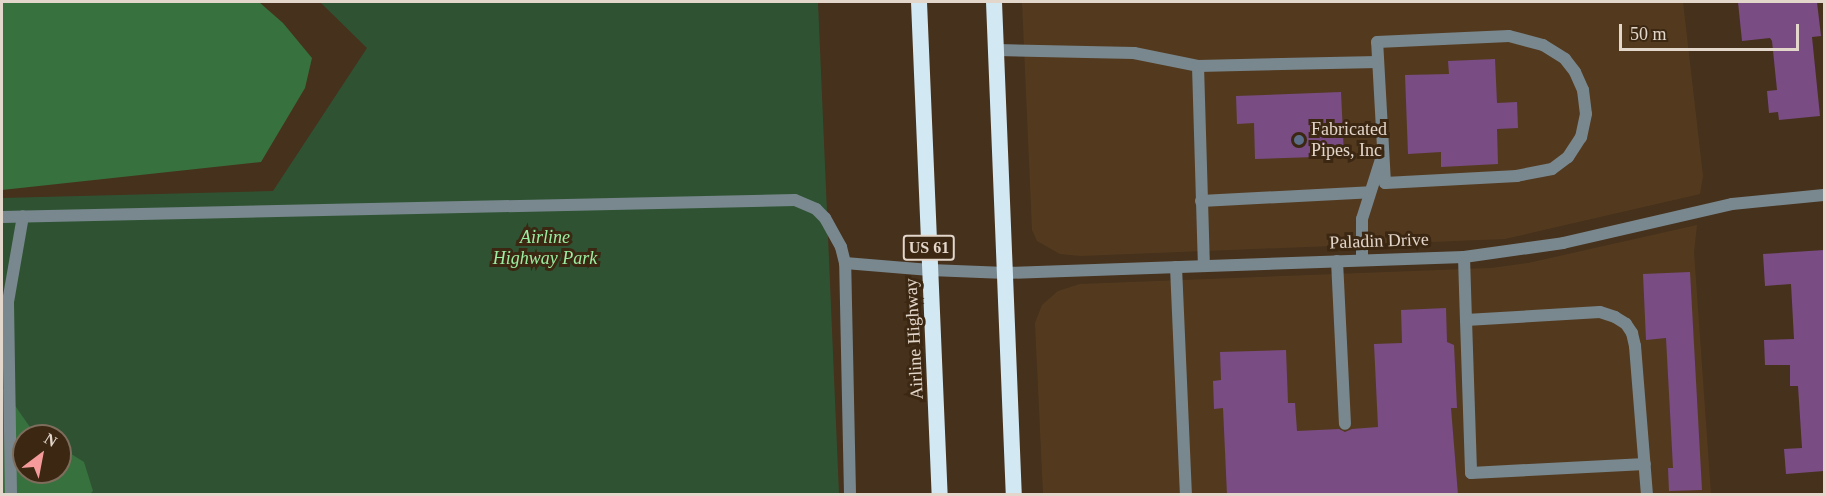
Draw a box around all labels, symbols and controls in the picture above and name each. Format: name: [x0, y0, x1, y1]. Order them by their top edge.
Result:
scale bar: [1622, 12, 1802, 50]
text: 50 m: [1630, 24, 1667, 44]
place label: Fabricated Pipes, Inc: [1311, 119, 1387, 162]
marker: Fabricated Pipes, Inc: [1292, 133, 1306, 147]
park label: Airline Highway Park: [493, 227, 597, 270]
street label: Paladin Drive: [1329, 228, 1429, 254]
road number: US 61: [902, 235, 956, 261]
street label: Airline Highway: [900, 278, 928, 400]
north arrow: [12, 424, 72, 484]
text: N: [41, 430, 60, 450]

